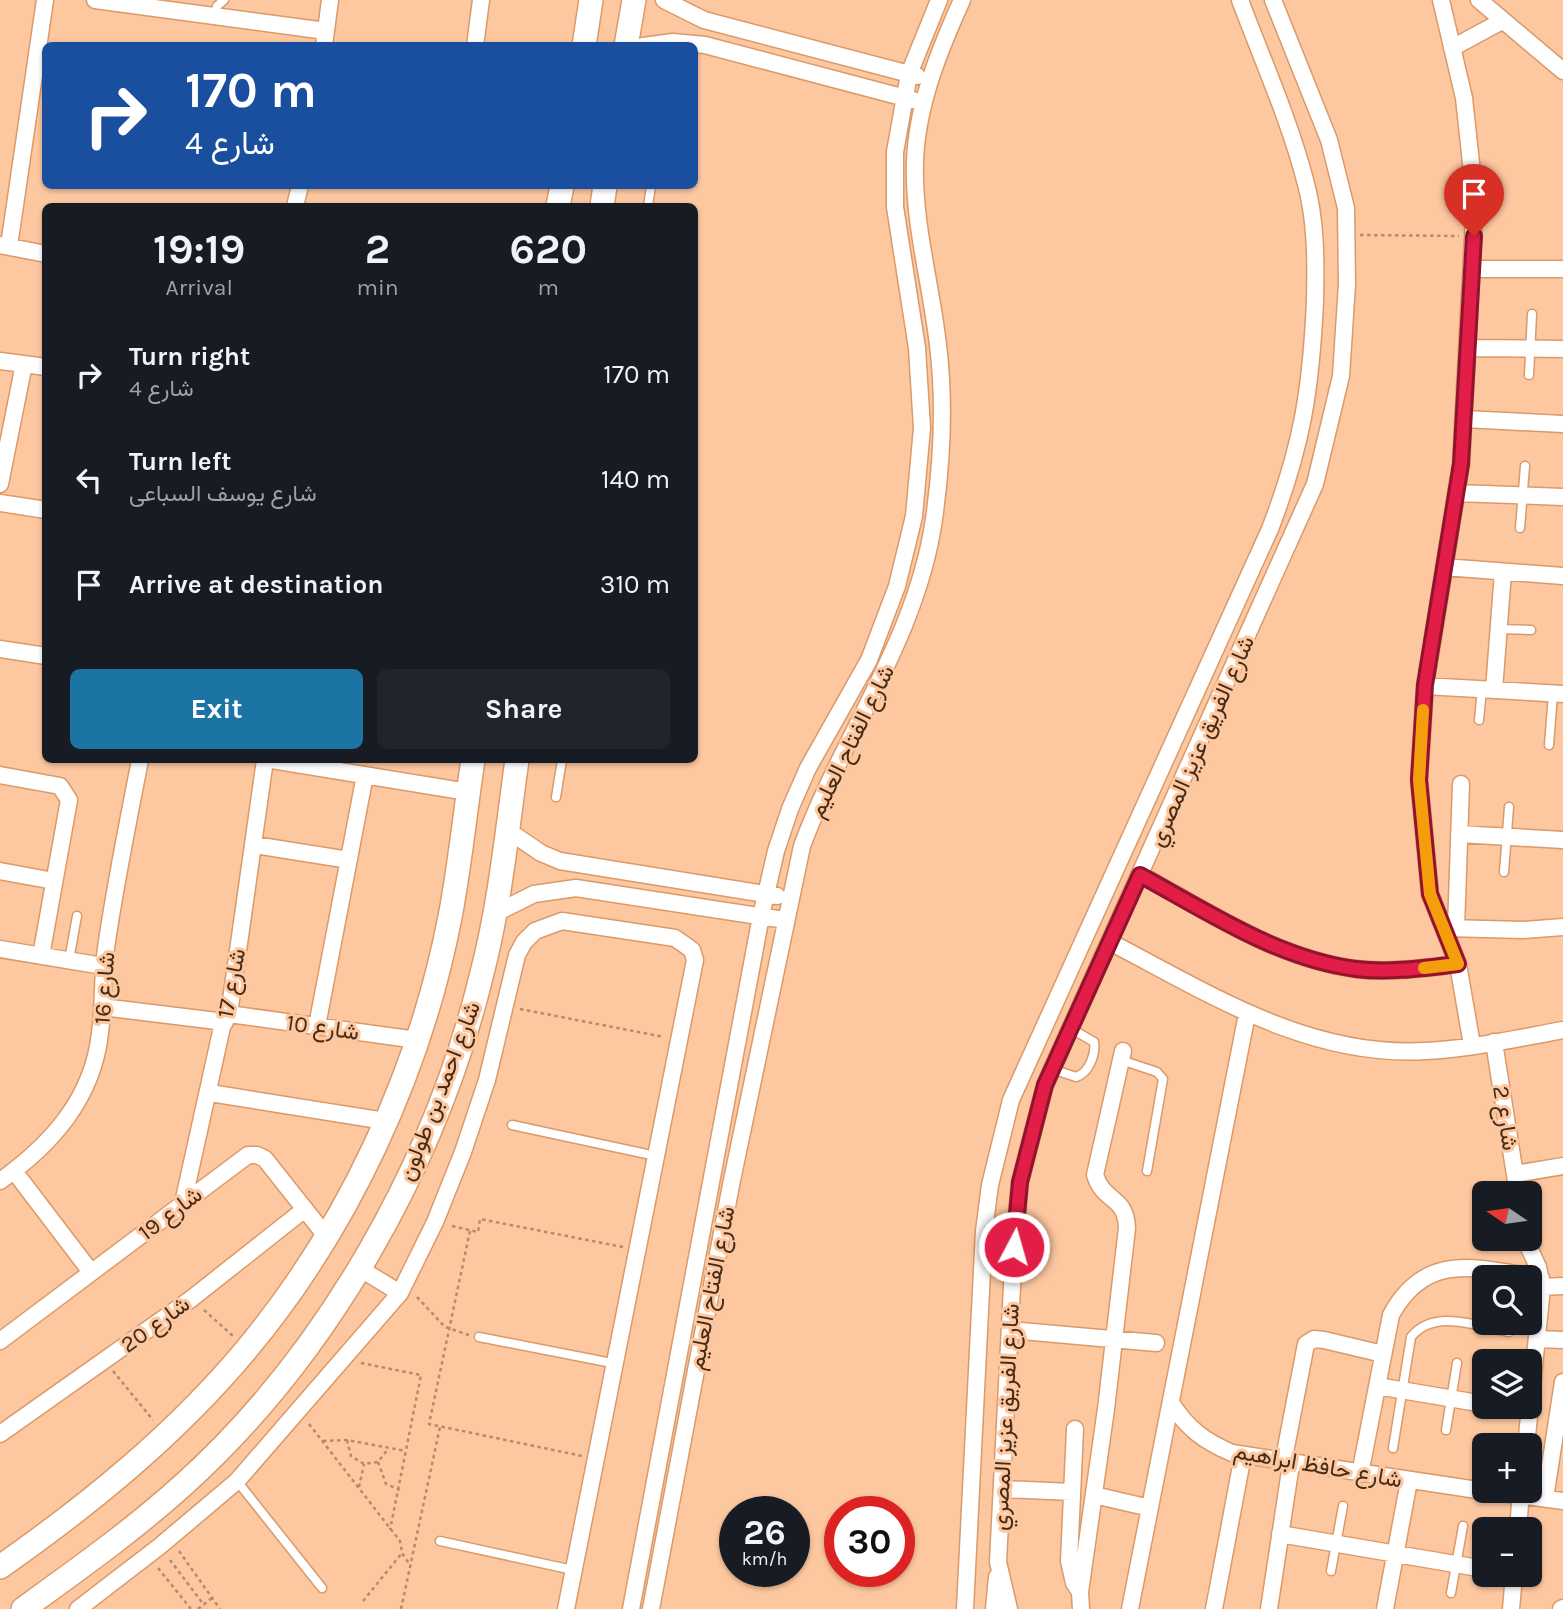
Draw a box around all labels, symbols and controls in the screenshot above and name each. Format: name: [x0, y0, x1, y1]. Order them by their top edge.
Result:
text: 170 m: [185, 62, 317, 119]
icon: right: [70, 70, 161, 161]
text: شارع 4: [185, 125, 275, 162]
pin: [1444, 164, 1504, 236]
icon: arrive: [1455, 175, 1493, 213]
text: 19:19: [153, 224, 245, 274]
text: 2: [365, 224, 390, 274]
text: 620: [510, 224, 587, 274]
text: Arrival: [166, 274, 233, 301]
text: min: [356, 274, 399, 301]
text: m: [538, 274, 559, 301]
text: Turn right: [129, 341, 250, 372]
icon: right: [70, 356, 108, 394]
text: 170 m: [603, 359, 670, 390]
text: شارع 4: [129, 375, 194, 402]
text: Turn left: [129, 446, 231, 477]
icon: left: [70, 461, 108, 499]
text: 140 m: [601, 464, 670, 495]
text: شارع يوسف السباعى: [129, 480, 317, 507]
icon: arrive: [70, 566, 108, 604]
text: Arrive at destination: [129, 569, 383, 600]
text: 310 m: [600, 569, 670, 600]
street label: شارع الفريق عزيز المصري: [1143, 632, 1265, 853]
street label: شارع الفتاح العليم: [803, 661, 902, 823]
button: Exit: [70, 669, 363, 749]
button: Share: [377, 669, 670, 749]
street label: شارع 17: [212, 946, 253, 1020]
street label: شارع 16: [89, 951, 122, 1025]
street label: شارع احمد بن طولون: [393, 998, 488, 1185]
street label: شارع 10: [285, 1009, 361, 1048]
street label: شارع 2: [1485, 1084, 1524, 1153]
street label: شارع 19: [133, 1181, 209, 1248]
north arrow: [1472, 1181, 1542, 1251]
map controls: [1472, 1181, 1542, 1587]
street label: شارع الفتاح العليم: [682, 1204, 743, 1373]
position arrow: [977, 1210, 1051, 1284]
button: search: [1472, 1265, 1542, 1335]
street label: شارع 20: [116, 1290, 196, 1360]
street label: شارع الفريق عزيز المصري: [986, 1303, 1030, 1532]
button: layers: [1472, 1349, 1542, 1419]
button: +: [1472, 1433, 1542, 1503]
street label: شارع حافظ ابراهيم: [1231, 1437, 1404, 1496]
speed limit sign: 30: [824, 1496, 915, 1587]
text: 26: [743, 1512, 786, 1553]
button: −: [1472, 1517, 1542, 1587]
text: km/h: [742, 1548, 787, 1570]

